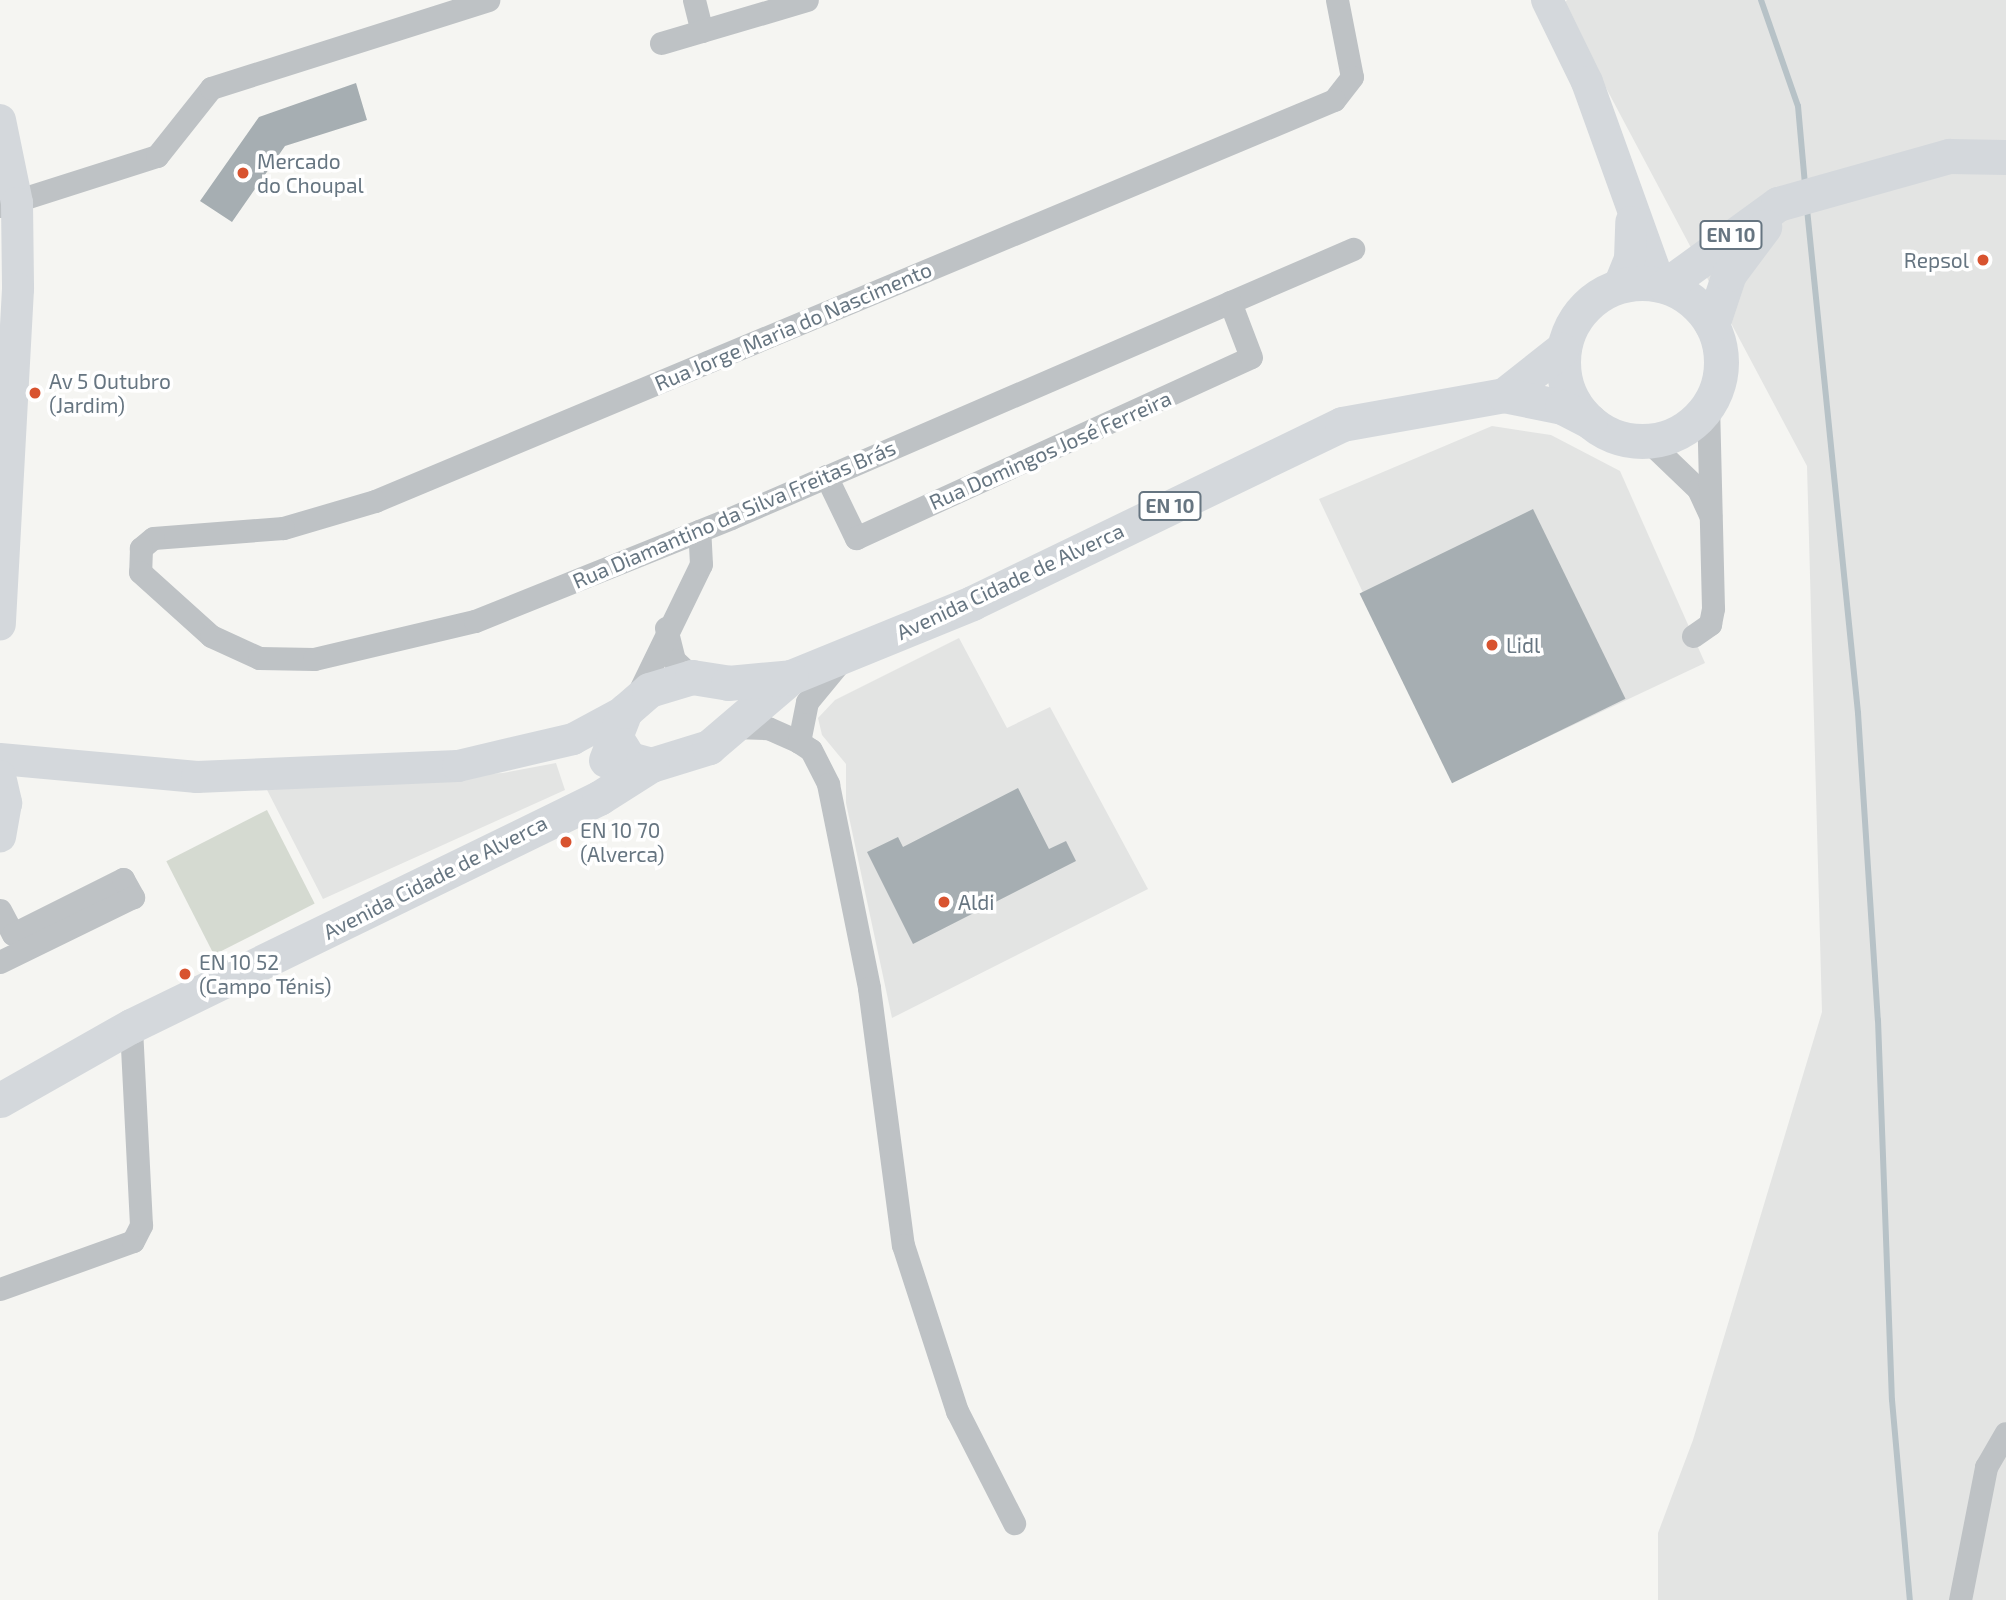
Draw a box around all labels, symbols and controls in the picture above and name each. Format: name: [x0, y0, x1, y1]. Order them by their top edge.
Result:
place label: Mercado do Choupal: [257, 148, 364, 198]
marker: Mercado do Choupal: [235, 165, 251, 181]
road number: EN 10: [1698, 219, 1764, 250]
place label: Repsol: [1904, 247, 1969, 273]
marker: Repsol: [1975, 252, 1991, 268]
street label: Rua Jorge Maria do Nascimento: [651, 256, 935, 396]
place label: Av 5 Outubro (Jardim): [49, 368, 171, 418]
marker: Av 5 Outubro (Jardim): [27, 385, 43, 401]
street label: Rua Domingos José Ferreira: [925, 385, 1175, 515]
street label: Rua Diamantino da Silva Freitas Brás: [569, 434, 899, 594]
road number: EN 10: [1137, 491, 1203, 522]
street label: Avenida Cidade de Alverca: [892, 517, 1128, 645]
place label: Lidl: [1506, 632, 1540, 658]
marker: Lidl: [1484, 637, 1500, 653]
street label: Avenida Cidade de Alverca: [319, 809, 551, 945]
place label: EN 10 70 (Alverca): [580, 817, 665, 867]
marker: EN 10 70 (Alverca): [558, 834, 574, 850]
place label: Aldi: [958, 889, 995, 915]
marker: Aldi: [936, 894, 952, 910]
place label: EN 10 52 (Campo Ténis): [199, 949, 332, 999]
marker: EN 10 52 (Campo Ténis): [177, 966, 193, 982]

